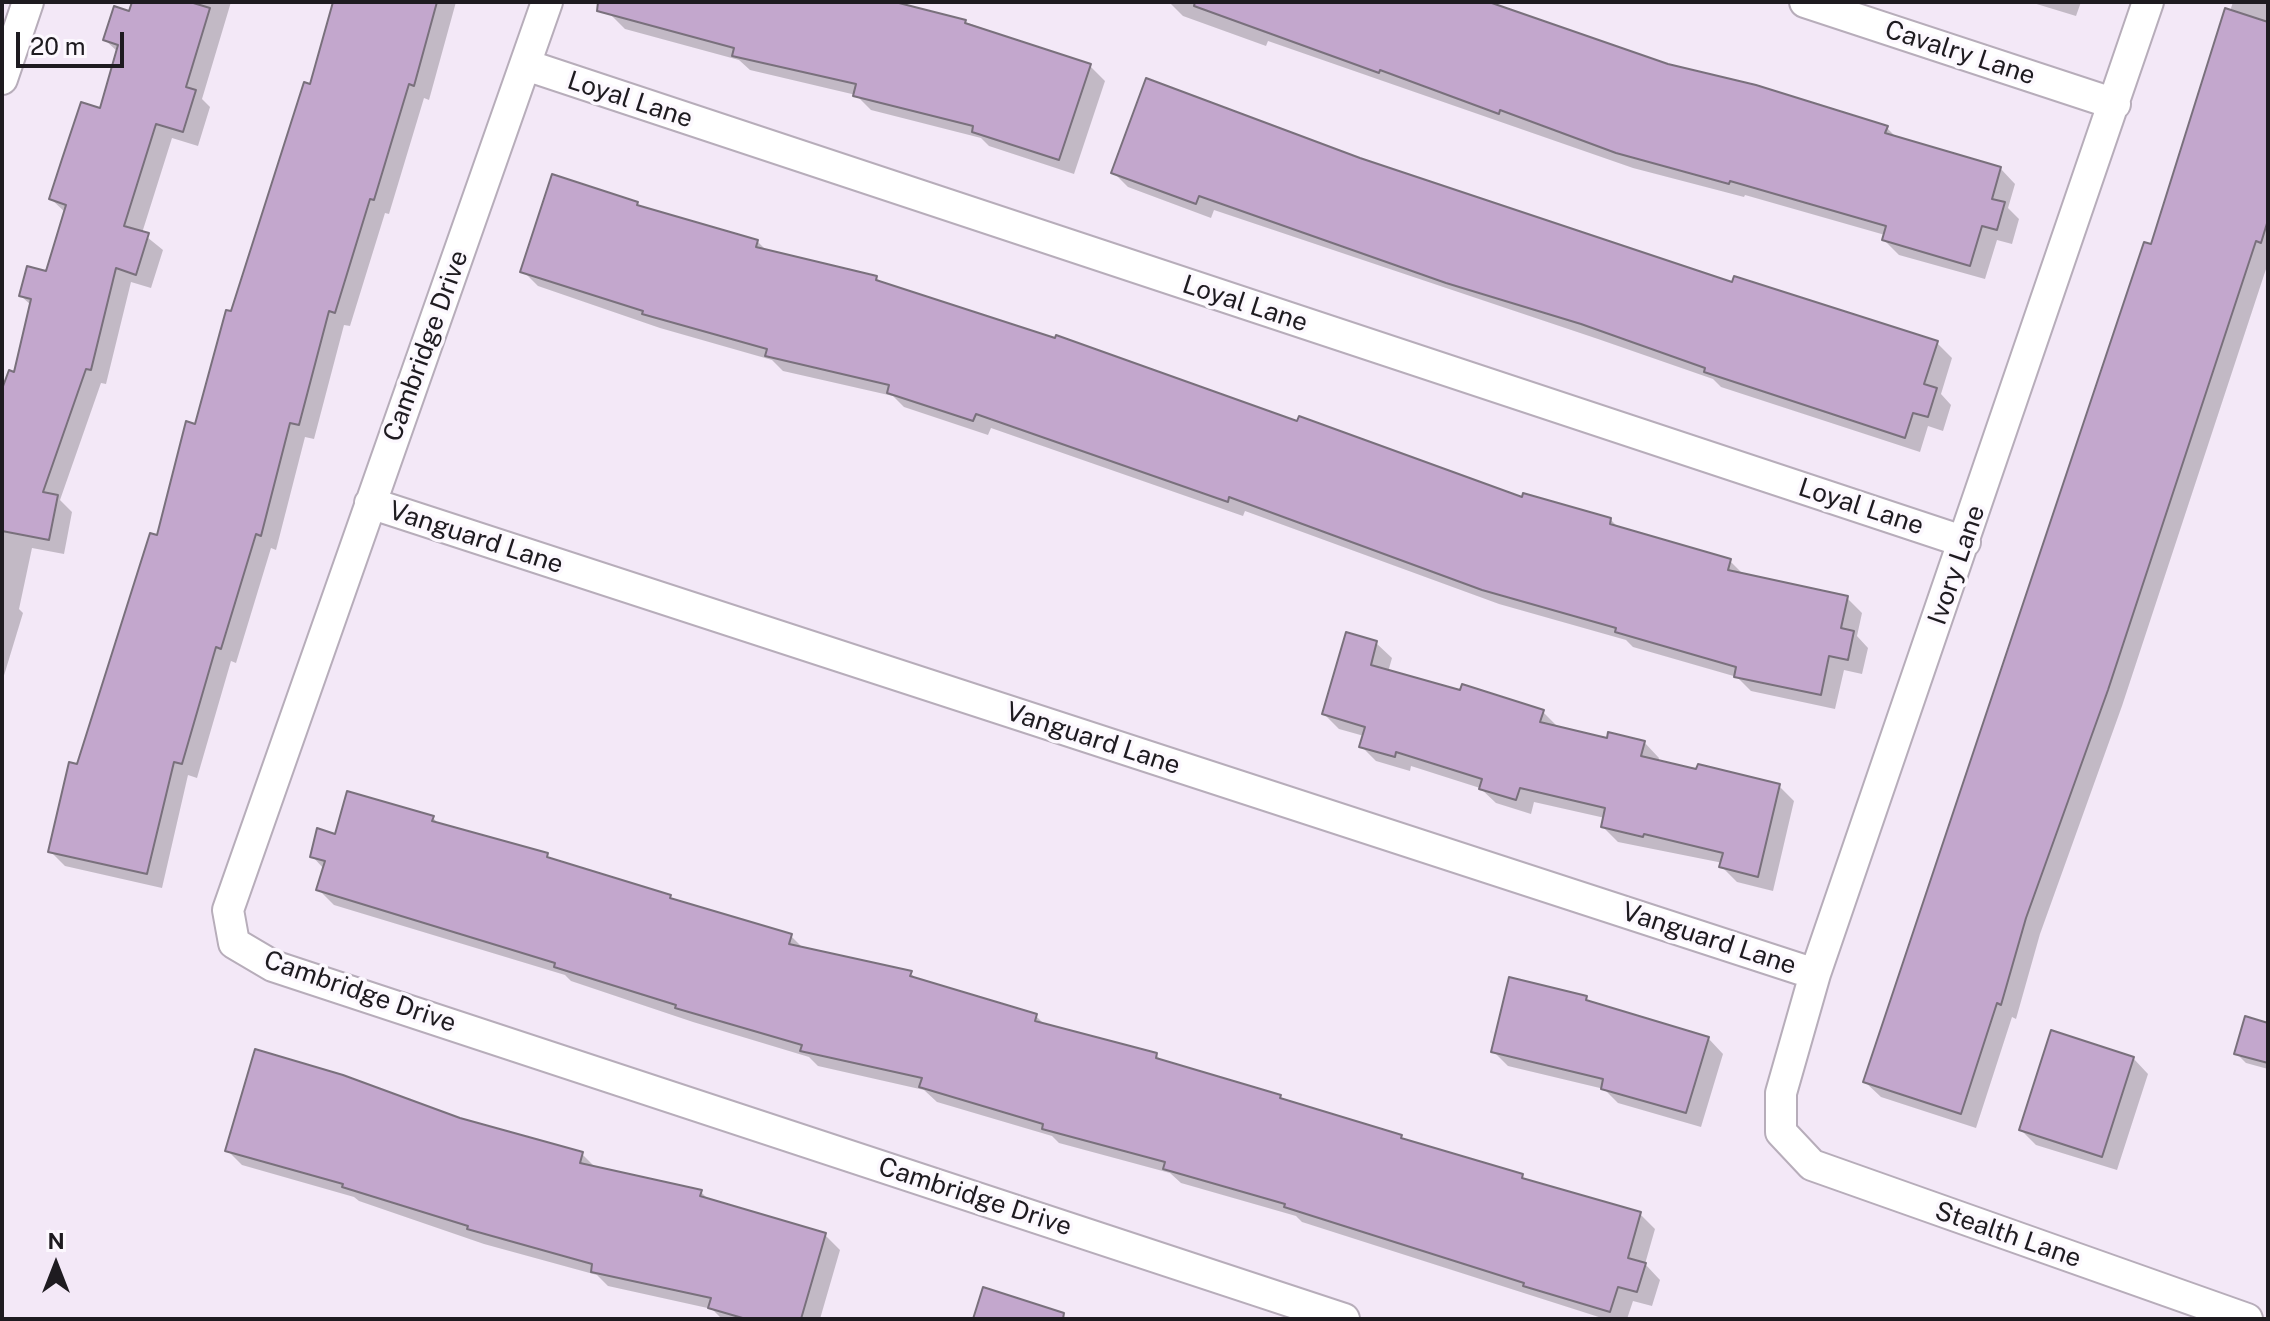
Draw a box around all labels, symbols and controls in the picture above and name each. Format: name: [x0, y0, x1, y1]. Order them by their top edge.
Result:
street label: Cavalry Lane: [1881, 14, 2039, 92]
scale bar: [20, 16, 128, 66]
text: 20 m: [30, 32, 86, 60]
street label: Loyal Lane: [563, 65, 697, 135]
street label: Cambridge Drive: [377, 246, 475, 446]
street label: Loyal Lane: [1178, 269, 1312, 339]
street label: Loyal Lane: [1794, 472, 1928, 542]
street label: Vanguard Lane: [385, 495, 567, 581]
street label: Ivory Lane: [1922, 501, 1992, 629]
street label: Vanguard Lane: [1002, 696, 1184, 782]
street label: Vanguard Lane: [1618, 896, 1800, 982]
street label: Cambridge Drive: [260, 945, 460, 1039]
street label: Cambridge Drive: [875, 1151, 1075, 1243]
street label: Stealth Lane: [1931, 1195, 2085, 1275]
north arrow: [16, 1225, 96, 1305]
text: N: [47, 1228, 65, 1254]

